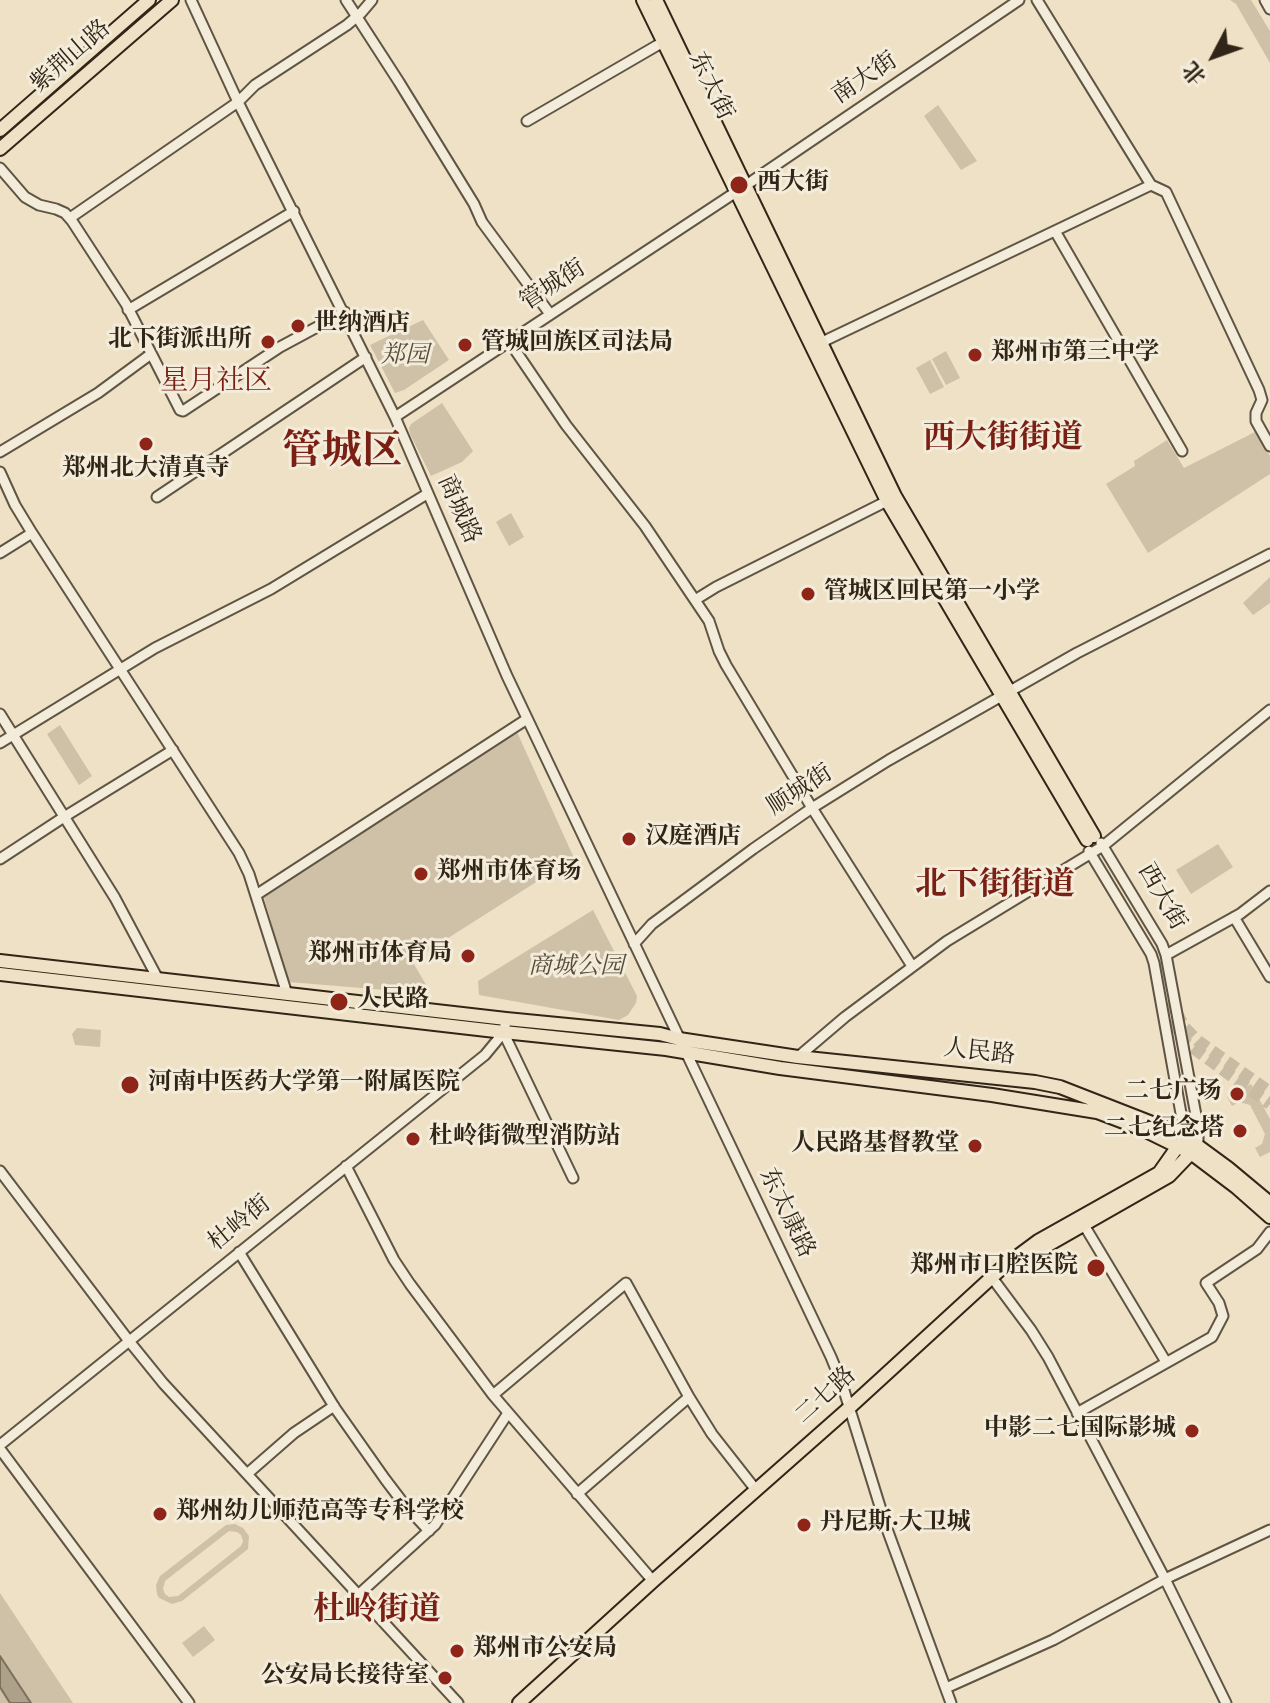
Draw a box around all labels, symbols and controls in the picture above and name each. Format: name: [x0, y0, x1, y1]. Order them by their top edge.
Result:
street label: 紫荆山路: [26, 16, 118, 100]
north arrow: [1174, 16, 1254, 96]
street label: 东大街: [680, 48, 738, 126]
street label: 南大街: [828, 48, 904, 112]
text: 北: [1177, 54, 1214, 91]
place label: 西大街: [757, 171, 829, 199]
marker: 西大街: [728, 174, 750, 196]
street label: 管城街: [516, 255, 592, 319]
place label: 世纳酒店: [314, 312, 410, 340]
marker: 世纳酒店: [289, 317, 307, 335]
place label: 北下街派出所: [108, 328, 252, 356]
place label: 管城回族区司法局: [481, 331, 673, 359]
marker: 北下街派出所: [259, 333, 277, 351]
marker: 管城回族区司法局: [456, 336, 474, 354]
place label: 郑州市第三中学: [991, 341, 1159, 369]
park label: 郑园: [381, 344, 429, 372]
marker: 郑州市第三中学: [966, 346, 984, 364]
district label: 星月社区: [160, 367, 272, 401]
district label: 西大街街道: [923, 422, 1083, 460]
district label: 管城区: [282, 432, 402, 480]
marker: 郑州北大清真寺: [137, 435, 155, 453]
place label: 郑州北大清真寺: [62, 457, 230, 485]
street label: 商城路: [429, 471, 485, 549]
place label: 管城区回民第一小学: [824, 580, 1040, 608]
marker: 管城区回民第一小学: [799, 585, 817, 603]
street label: 顺城街: [763, 760, 839, 824]
place label: 汉庭酒店: [645, 825, 741, 853]
marker: 汉庭酒店: [620, 830, 638, 848]
place label: 郑州市体育场: [437, 860, 581, 888]
street label: 西大街: [1130, 860, 1190, 936]
marker: 郑州市体育场: [412, 865, 430, 883]
district label: 北下街街道: [915, 869, 1075, 907]
place label: 郑州市体育局: [308, 942, 452, 970]
marker: 郑州市体育局: [459, 947, 477, 965]
park label: 商城公园: [528, 955, 624, 983]
place label: 人民路: [357, 988, 429, 1016]
marker: 人民路: [328, 991, 350, 1013]
street label: 人民路: [942, 1036, 1016, 1072]
place label: 河南中医药大学第一附属医院: [148, 1071, 460, 1099]
marker: 河南中医药大学第一附属医院: [119, 1074, 141, 1096]
place label: 二七广场: [1125, 1080, 1221, 1108]
marker: 二七广场: [1228, 1085, 1246, 1103]
place label: 二七纪念塔: [1104, 1117, 1224, 1145]
marker: 二七纪念塔: [1231, 1122, 1249, 1140]
place label: 杜岭街微型消防站: [429, 1125, 621, 1153]
marker: 杜岭街微型消防站: [404, 1130, 422, 1148]
place label: 人民路基督教堂: [791, 1132, 959, 1160]
marker: 人民路基督教堂: [966, 1137, 984, 1155]
street label: 东太康路: [751, 1165, 819, 1263]
street label: 杜岭街: [204, 1191, 278, 1259]
place label: 郑州市口腔医院: [910, 1254, 1078, 1282]
marker: 郑州市口腔医院: [1085, 1257, 1107, 1279]
street label: 二七路: [791, 1362, 863, 1432]
place label: 中影二七国际影城: [984, 1417, 1176, 1445]
marker: 中影二七国际影城: [1183, 1422, 1201, 1440]
place label: 郑州幼儿师范高等专科学校: [176, 1500, 464, 1528]
marker: 郑州幼儿师范高等专科学校: [151, 1505, 169, 1523]
place label: 丹尼斯·大卫城: [820, 1511, 971, 1539]
marker: 丹尼斯·大卫城: [795, 1516, 813, 1534]
district label: 杜岭街道: [313, 1594, 441, 1632]
place label: 郑州市公安局: [473, 1637, 617, 1665]
marker: 郑州市公安局: [448, 1642, 466, 1660]
place label: 公安局长接待室: [261, 1664, 429, 1692]
marker: 公安局长接待室: [436, 1669, 454, 1687]

